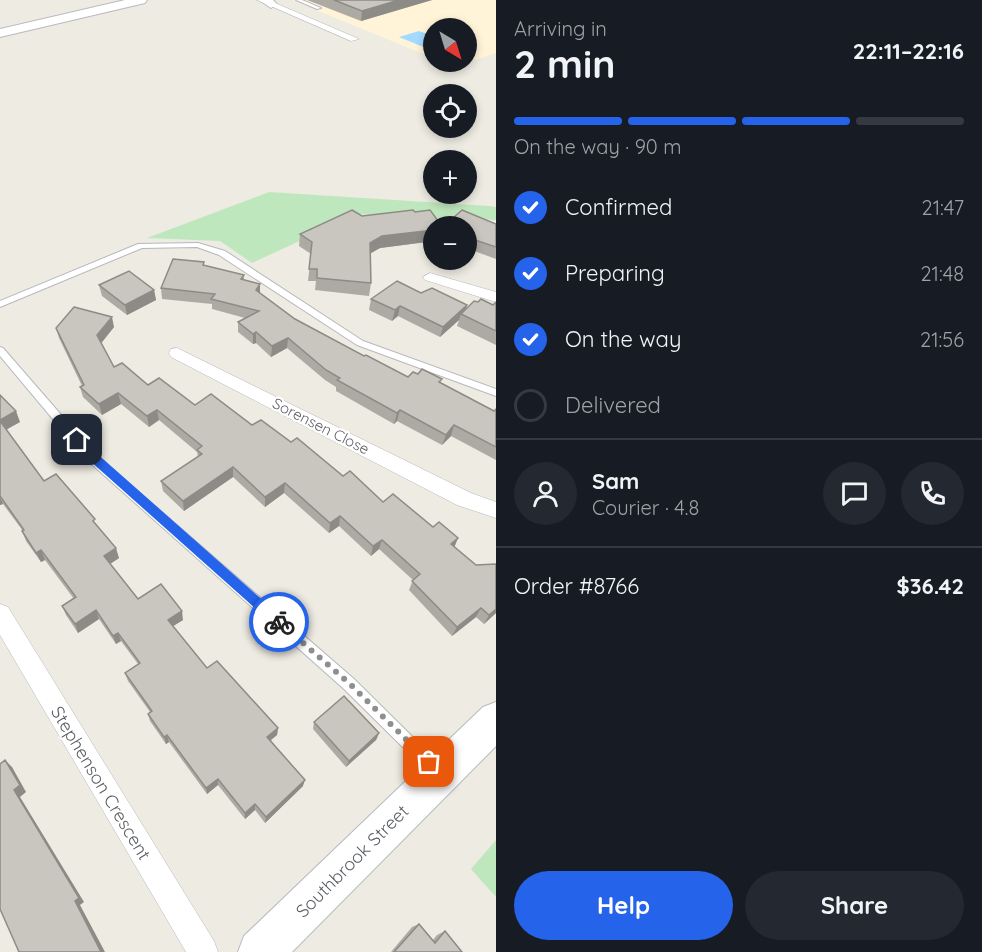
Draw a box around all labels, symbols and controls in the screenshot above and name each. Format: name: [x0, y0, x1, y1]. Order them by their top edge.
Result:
text: Arriving in: [514, 16, 607, 41]
north arrow: [423, 18, 477, 72]
map controls: [423, 18, 477, 270]
text: 22:11–22:16: [853, 37, 964, 65]
text: 2 min: [514, 39, 616, 88]
button: locate: [423, 84, 477, 138]
text: On the way · 90 m: [514, 134, 681, 159]
button: +: [423, 150, 477, 204]
icon: check: [514, 191, 547, 224]
text: Confirmed: [565, 193, 672, 221]
text: 21:47: [922, 195, 964, 220]
button: −: [423, 216, 477, 270]
icon: check: [514, 257, 547, 290]
text: Preparing: [565, 259, 665, 287]
text: 21:48: [920, 261, 964, 286]
icon: check: [514, 323, 547, 356]
text: On the way: [565, 325, 681, 353]
text: 21:56: [920, 327, 964, 352]
text: Delivered: [565, 391, 661, 419]
street label: Sorensen Close: [269, 393, 373, 459]
pin: [51, 414, 102, 465]
icon: home: [60, 423, 93, 456]
button: person: [514, 462, 577, 525]
button: chat: [823, 462, 886, 525]
button: phone: [901, 462, 964, 525]
text: Sam: [592, 467, 639, 495]
text: Courier · 4.8: [592, 495, 699, 520]
text: Order #8766: [514, 572, 639, 600]
text: $36.42: [897, 572, 964, 600]
courier: [249, 592, 309, 652]
icon: bike: [263, 606, 296, 639]
street label: Stephenson Crescent: [46, 702, 156, 864]
pin: [403, 736, 454, 787]
icon: bag: [412, 745, 445, 778]
street label: Southbrook Street: [291, 800, 413, 922]
button: Help: [514, 871, 733, 940]
button: Share: [745, 871, 964, 940]

